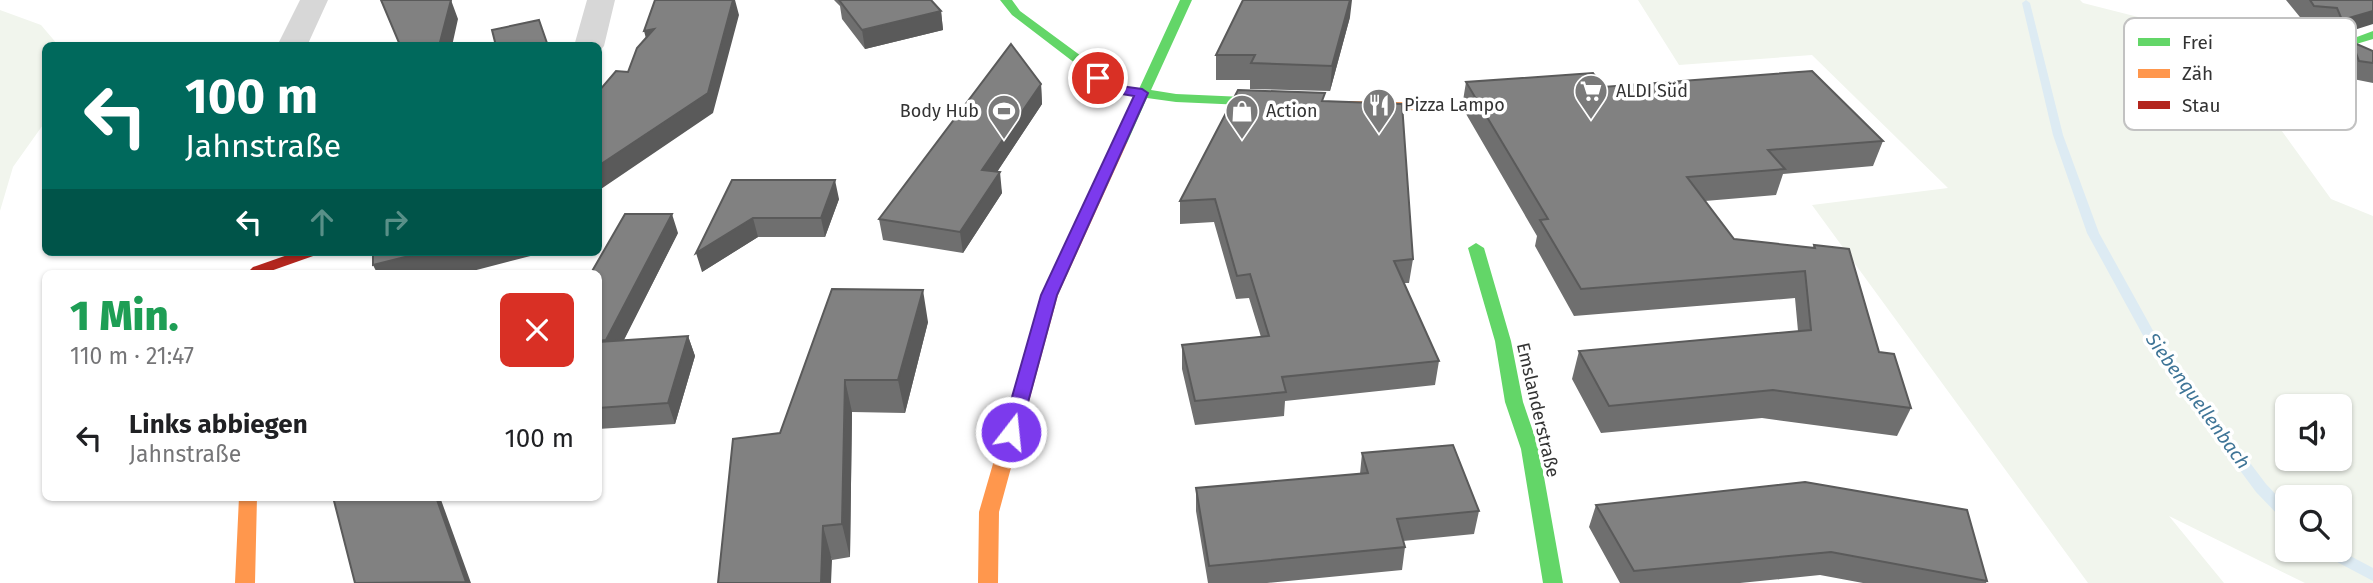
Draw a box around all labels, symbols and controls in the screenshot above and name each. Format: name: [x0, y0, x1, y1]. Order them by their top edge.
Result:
legend: [2124, 18, 2356, 130]
text: Frei: [2182, 31, 2213, 54]
pin: [1068, 48, 1128, 108]
icon: arrive: [1079, 59, 1117, 97]
text: Zäh: [2182, 62, 2213, 85]
text: 100 m: [185, 67, 318, 126]
icon: left: [70, 70, 161, 161]
supermarket icon: ALDI Süd: [1572, 72, 1610, 121]
place label: ALDI Süd: [1616, 80, 1688, 102]
restaurant icon: Pizza Lampo: [1360, 86, 1398, 135]
sports icon: Body Hub: [985, 92, 1023, 141]
shop icon: Action: [1223, 92, 1261, 141]
place label: Pizza Lampo: [1404, 94, 1505, 116]
text: Stau: [2182, 94, 2220, 117]
place label: Body Hub: [900, 100, 979, 122]
place label: Action: [1266, 100, 1318, 122]
text: Jahnstraße: [185, 127, 341, 165]
icon: left: [230, 203, 268, 241]
icon: ahead: [303, 203, 341, 241]
icon: right: [376, 203, 414, 241]
text: 1 Min.: [70, 291, 179, 341]
button: close: [500, 293, 574, 367]
water label: Siebenquellenbach: [2140, 328, 2255, 473]
street label: Emslanderstraße: [1512, 341, 1564, 479]
text: 110 m · 21:47: [70, 342, 194, 370]
map controls: [2275, 394, 2352, 562]
button: sound: [2275, 394, 2352, 471]
position arrow: [974, 395, 1048, 469]
text: Links abbiegen: [129, 409, 308, 440]
icon: left: [70, 419, 108, 457]
text: 100 m: [505, 423, 574, 454]
text: Jahnstraße: [129, 440, 241, 468]
button: search: [2275, 485, 2352, 562]

